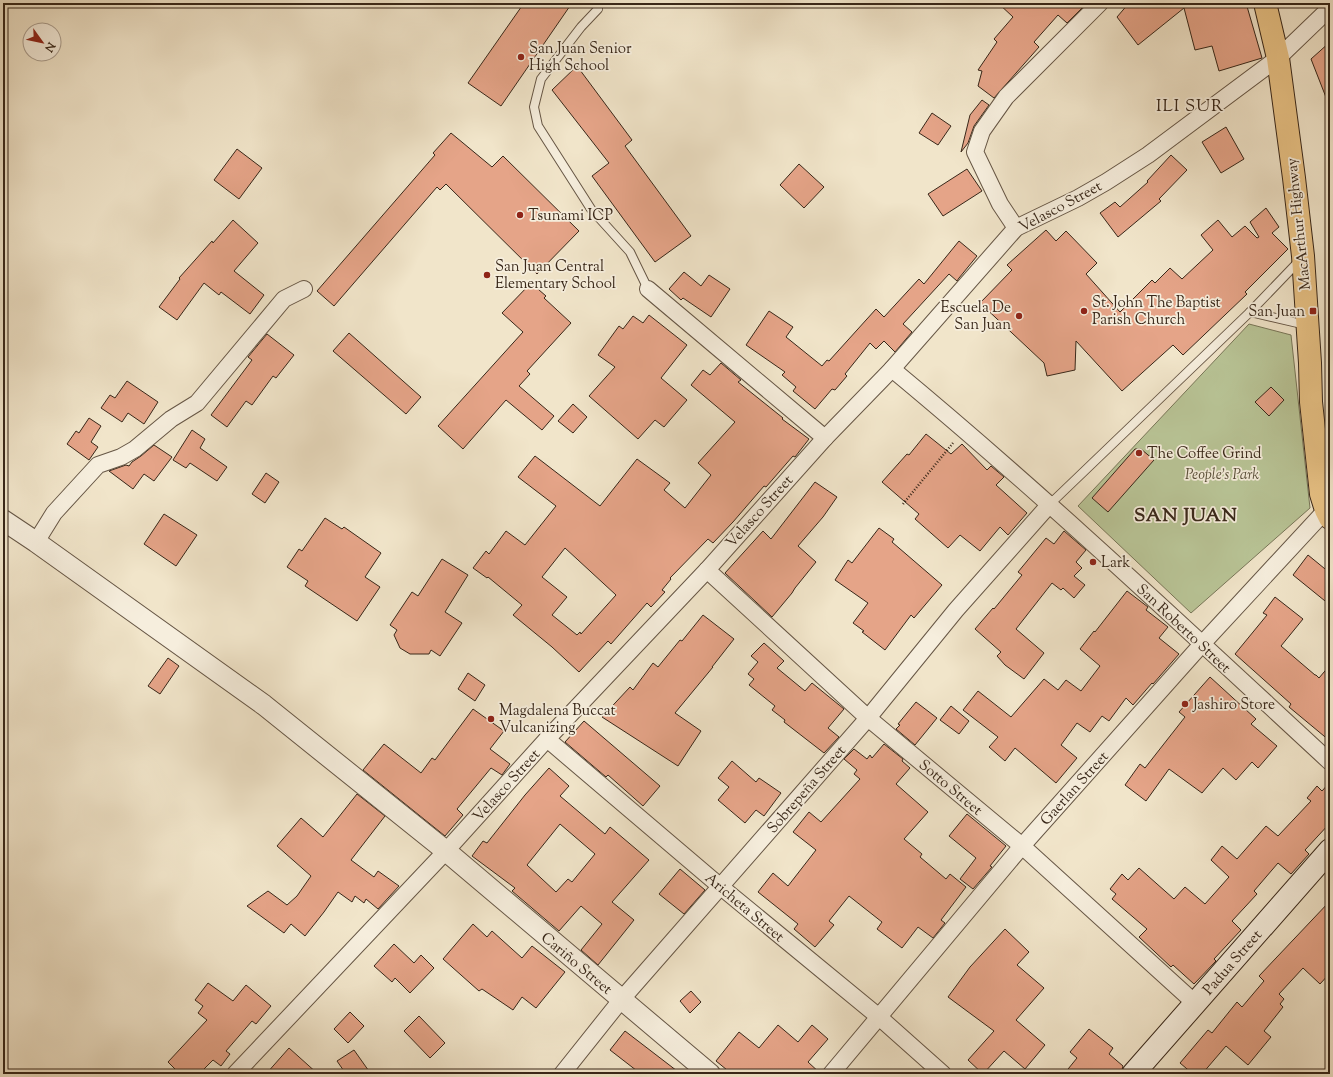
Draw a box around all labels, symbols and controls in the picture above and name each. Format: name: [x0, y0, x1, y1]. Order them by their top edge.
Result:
north arrow: [22, 22, 62, 62]
text: N: [40, 38, 59, 55]
place label: San Juan Senior High School: [529, 39, 632, 77]
marker: San Juan Senior High School: [516, 52, 526, 62]
district label: ILI SUR: [1156, 95, 1224, 119]
street label: MacArthur Highway: [1282, 156, 1317, 291]
street label: Velasco Street: [1015, 177, 1106, 238]
place label: Tsunami ICP: [528, 206, 613, 227]
marker: Tsunami ICP: [515, 210, 525, 220]
place label: San Juan Central Elementary School: [495, 257, 616, 295]
marker: San Juan Central Elementary School: [482, 270, 492, 280]
place label: St. John The Baptist Parish Church: [1092, 293, 1221, 331]
place label: Escuela De San Juan: [941, 298, 1011, 336]
place label: San Juan: [1248, 302, 1305, 323]
marker: St. John The Baptist Parish Church: [1079, 306, 1089, 316]
marker: San Juan: [1308, 306, 1318, 316]
marker: Escuela De San Juan: [1014, 311, 1024, 321]
place label: The Coffee Grind: [1147, 444, 1262, 465]
marker: The Coffee Grind: [1134, 448, 1144, 458]
park label: People's Park: [1185, 465, 1259, 486]
street label: Velasco Street: [722, 471, 799, 553]
district label: SAN JUAN: [1134, 503, 1238, 530]
place label: Lark: [1101, 553, 1130, 574]
marker: Lark: [1088, 557, 1098, 567]
street label: San Roberto Street: [1131, 580, 1235, 679]
place label: Jashiro Store: [1192, 695, 1275, 716]
marker: Jashiro Store: [1180, 699, 1190, 709]
place label: Magdalena Buccat Vulcanizing: [499, 701, 616, 739]
marker: Magdalena Buccat Vulcanizing: [486, 714, 496, 724]
street label: Sobrepeña Street: [763, 741, 851, 839]
street label: Velasco Street: [469, 745, 546, 827]
street label: Gaerlan Street: [1036, 747, 1114, 831]
street label: Sotto Street: [914, 755, 986, 821]
street label: Aricheta Street: [700, 869, 788, 948]
street label: Padua Street: [1199, 926, 1268, 1000]
street label: Cariño Street: [536, 928, 616, 1000]

